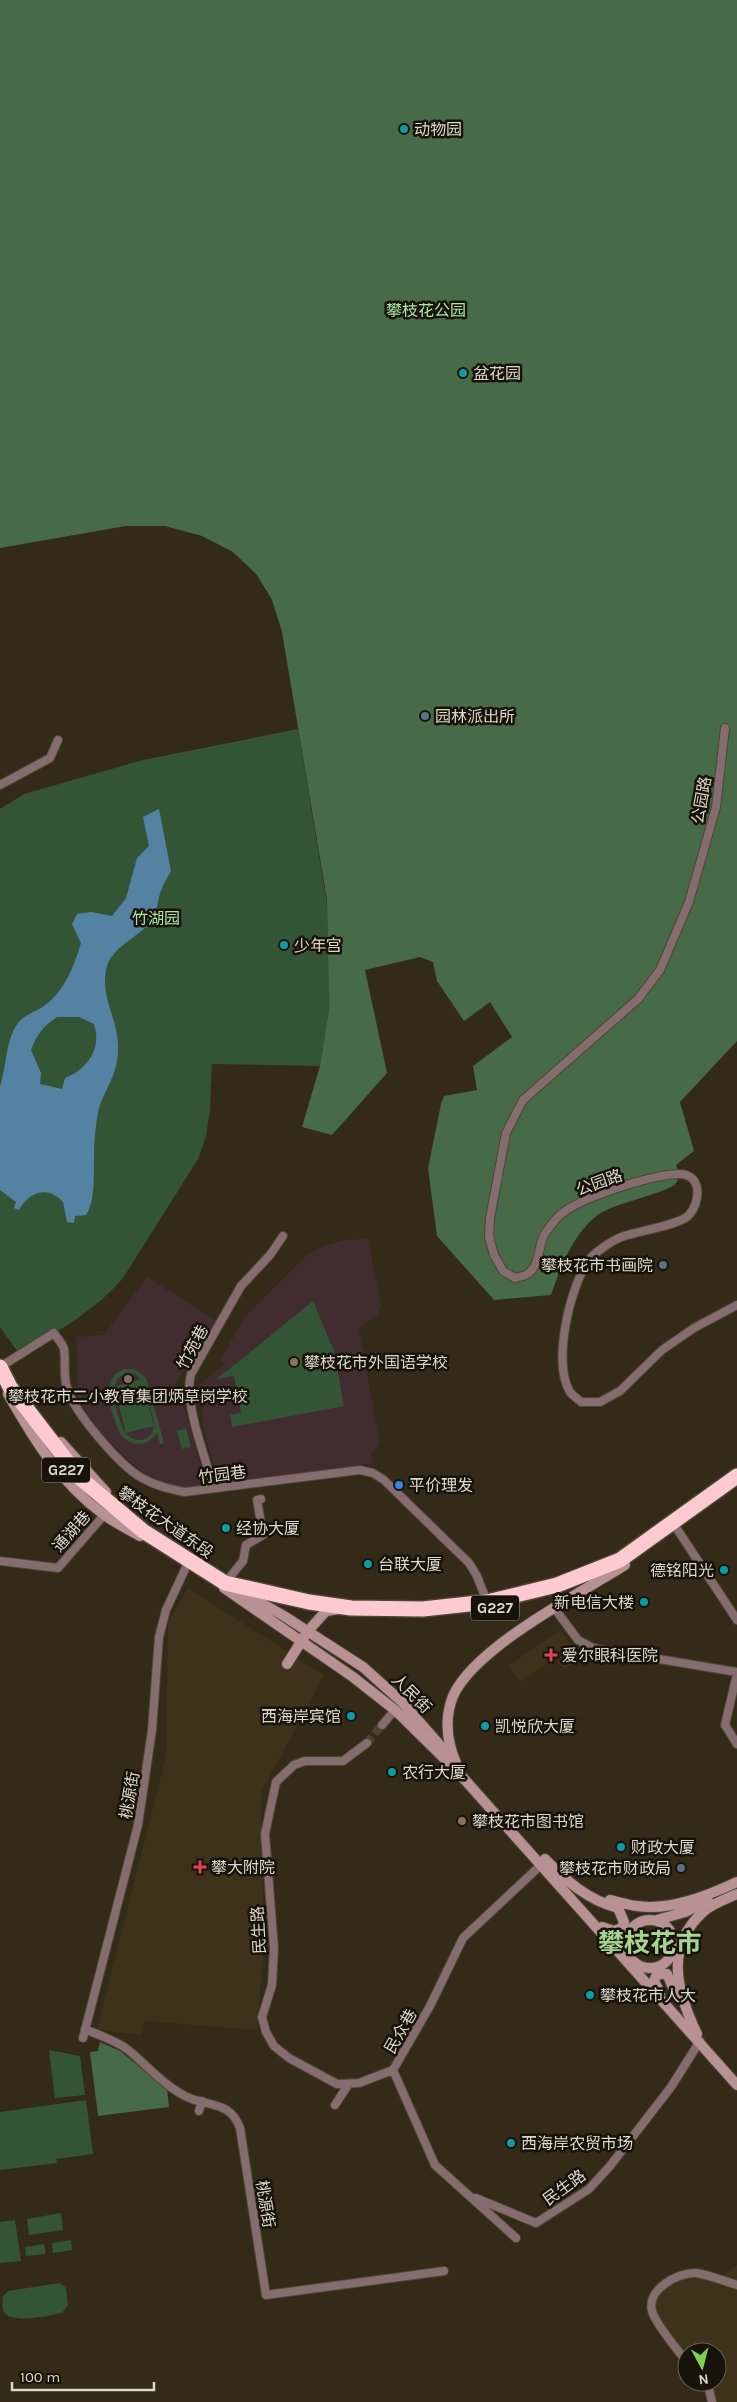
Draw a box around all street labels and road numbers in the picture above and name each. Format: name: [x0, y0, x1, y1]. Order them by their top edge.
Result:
street label: 公园路: [688, 775, 715, 825]
street label: 公园路: [573, 1165, 625, 1200]
street label: 竹苑巷: [173, 1322, 212, 1373]
road number: G227: [42, 1458, 90, 1482]
street label: 竹园巷: [197, 1462, 247, 1487]
street label: 攀枝花大道东段: [114, 1483, 217, 1562]
street label: 通湖巷: [48, 1507, 94, 1556]
road number: G227: [471, 1596, 519, 1620]
street label: 人民街: [388, 1670, 435, 1717]
street label: 桃源街: [116, 1770, 143, 1820]
street label: 民生路: [248, 1906, 269, 1954]
street label: 民众巷: [380, 2006, 421, 2057]
street label: 民生路: [539, 2166, 589, 2209]
street label: 桃源街: [252, 2179, 279, 2229]

